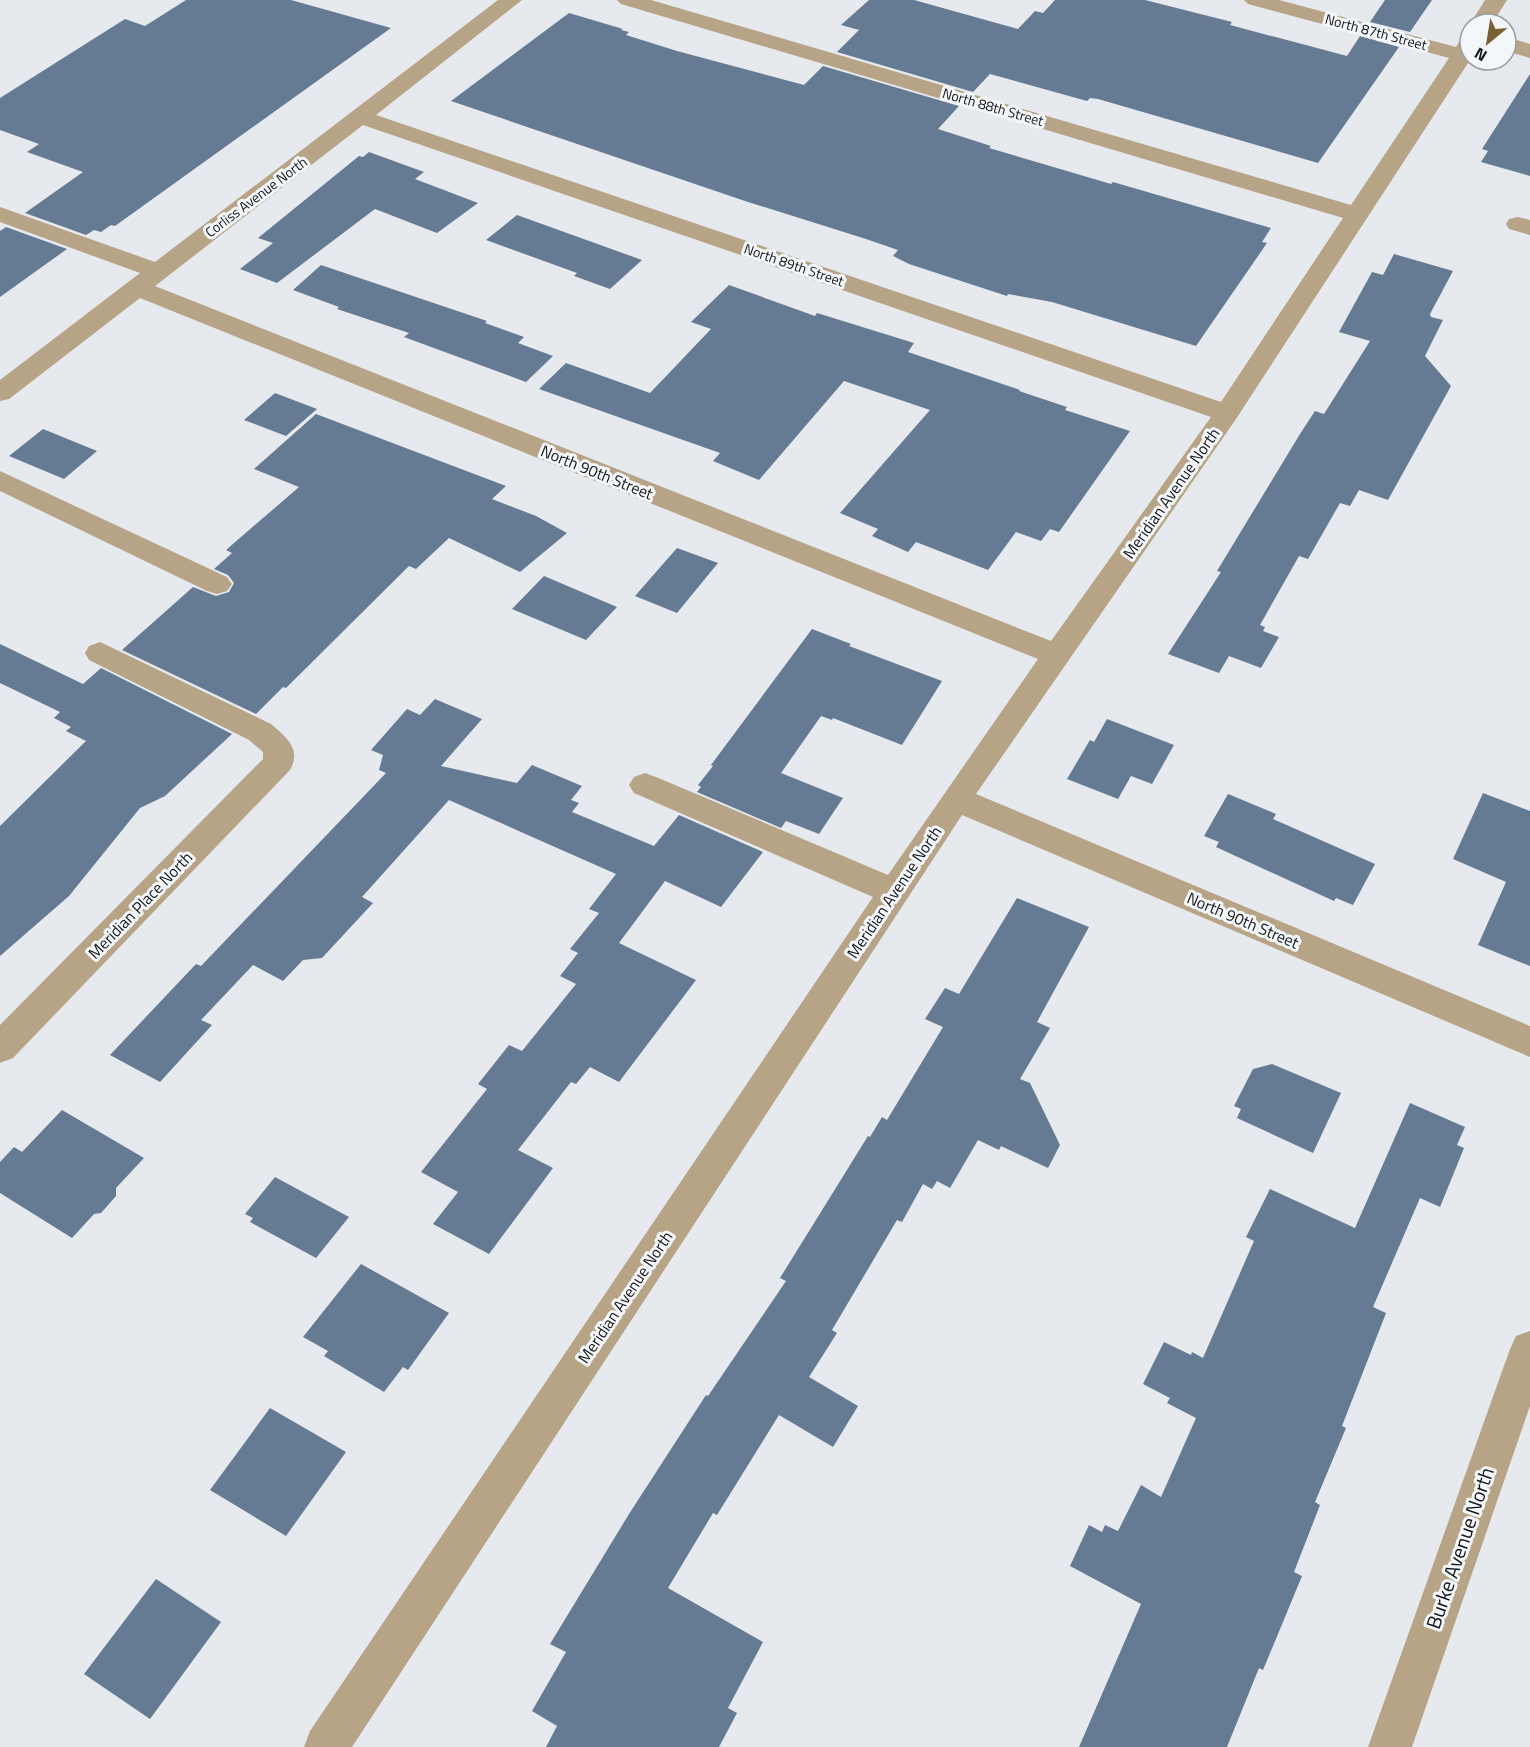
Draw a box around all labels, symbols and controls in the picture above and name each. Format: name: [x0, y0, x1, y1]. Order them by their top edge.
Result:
street label: North 87th Street: [1323, 8, 1429, 55]
north arrow: [1458, 12, 1518, 72]
text: N: [1470, 42, 1491, 68]
street label: North 88th Street: [940, 82, 1046, 131]
street label: Corliss Avenue North: [200, 151, 311, 242]
street label: North 89th Street: [741, 238, 847, 291]
street label: Meridian Avenue North: [1117, 423, 1225, 563]
street label: North 90th Street: [537, 439, 657, 506]
street label: Meridian Avenue North: [841, 821, 947, 963]
street label: Meridian Place North: [82, 846, 198, 964]
street label: North 90th Street: [1183, 886, 1303, 955]
street label: Meridian Avenue North: [572, 1226, 678, 1368]
street label: Burke Avenue North: [1417, 1463, 1502, 1633]

